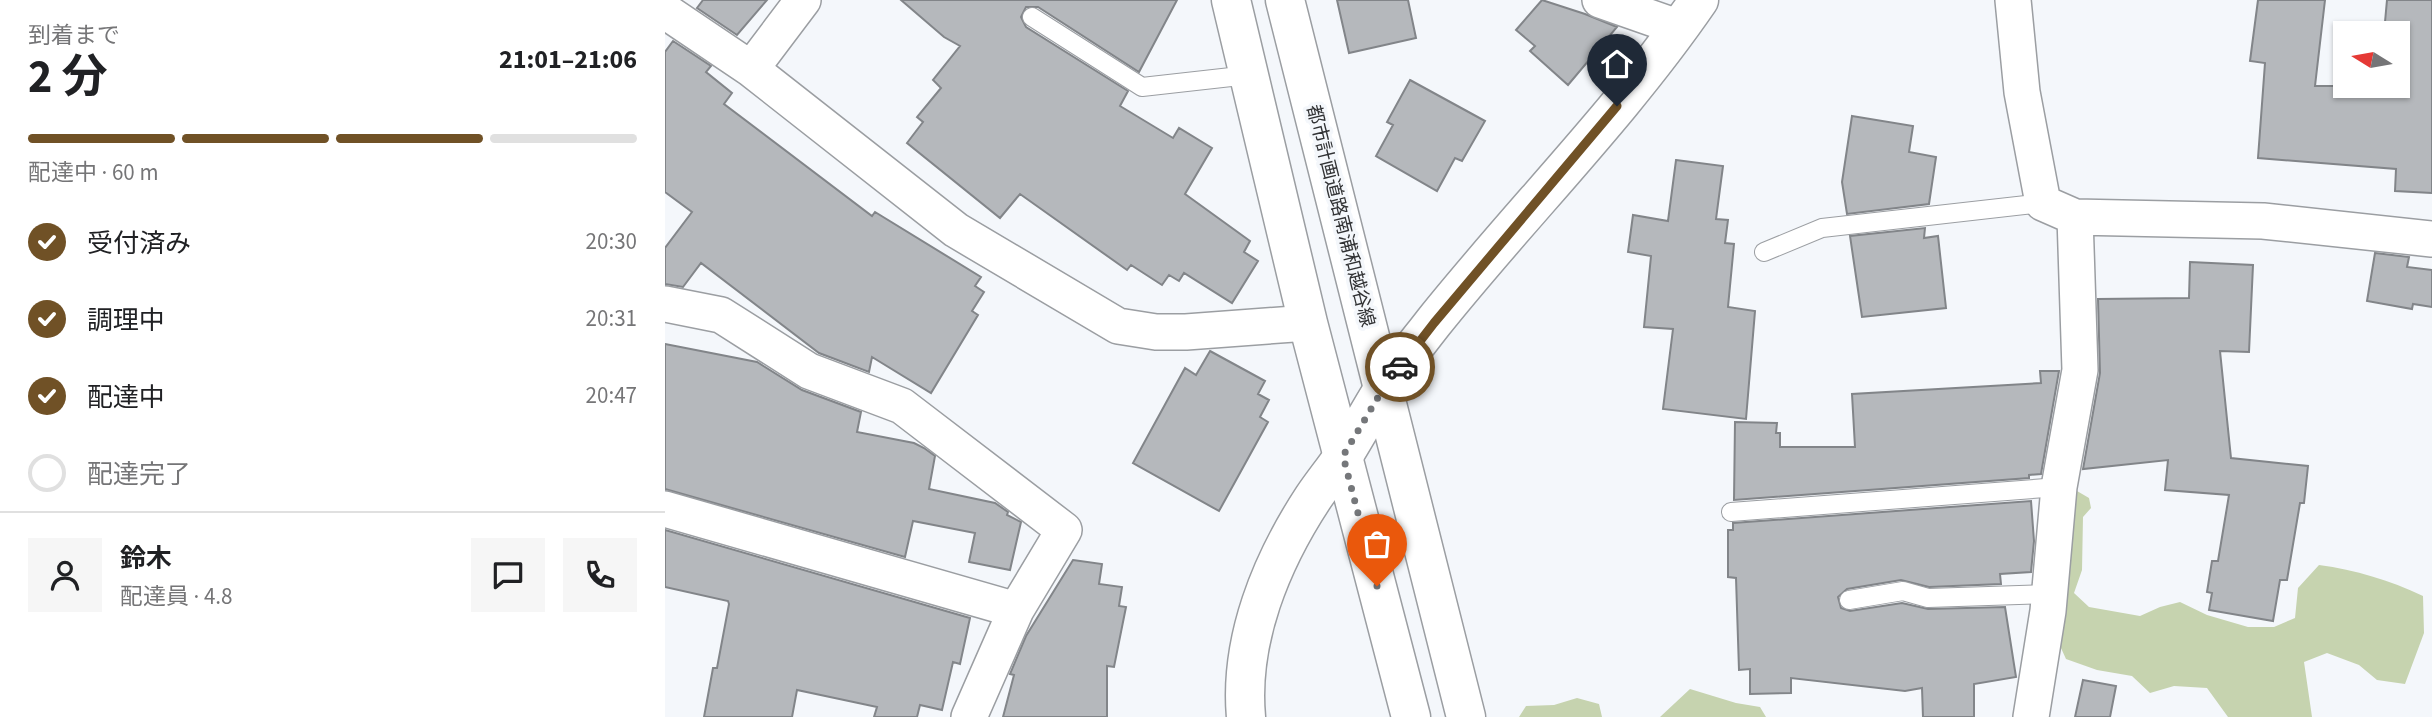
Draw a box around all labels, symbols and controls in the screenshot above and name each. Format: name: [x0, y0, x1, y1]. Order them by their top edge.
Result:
text: 到着まで: [28, 19, 120, 52]
north arrow: [2333, 21, 2410, 98]
map controls: [2333, 21, 2410, 98]
pin: [1587, 34, 1647, 106]
text: 21:01–21:06: [499, 41, 637, 78]
text: 2 分: [28, 45, 108, 110]
icon: home: [1598, 45, 1636, 83]
street label: 都市計画道路南浦和越谷線: [1299, 102, 1381, 330]
text: 配達中 · 60 m: [28, 156, 158, 189]
icon: check: [28, 223, 66, 261]
text: 受付済み: [87, 225, 191, 262]
text: 20:30: [586, 225, 637, 258]
icon: check: [28, 300, 66, 338]
text: 調理中: [87, 302, 165, 339]
text: 20:31: [586, 302, 637, 335]
courier: [1365, 332, 1435, 402]
icon: car: [1381, 348, 1419, 386]
icon: check: [28, 377, 66, 415]
text: 配達中: [87, 379, 165, 416]
text: 20:47: [586, 379, 637, 412]
text: 配達完了: [87, 456, 191, 493]
pin: [1347, 514, 1407, 586]
icon: bag: [1358, 525, 1396, 563]
button: person: [28, 538, 102, 612]
button: chat: [471, 538, 545, 612]
button: phone: [563, 538, 637, 612]
text: 鈴木: [120, 540, 172, 577]
text: 配達員 · 4.8: [120, 580, 233, 613]

